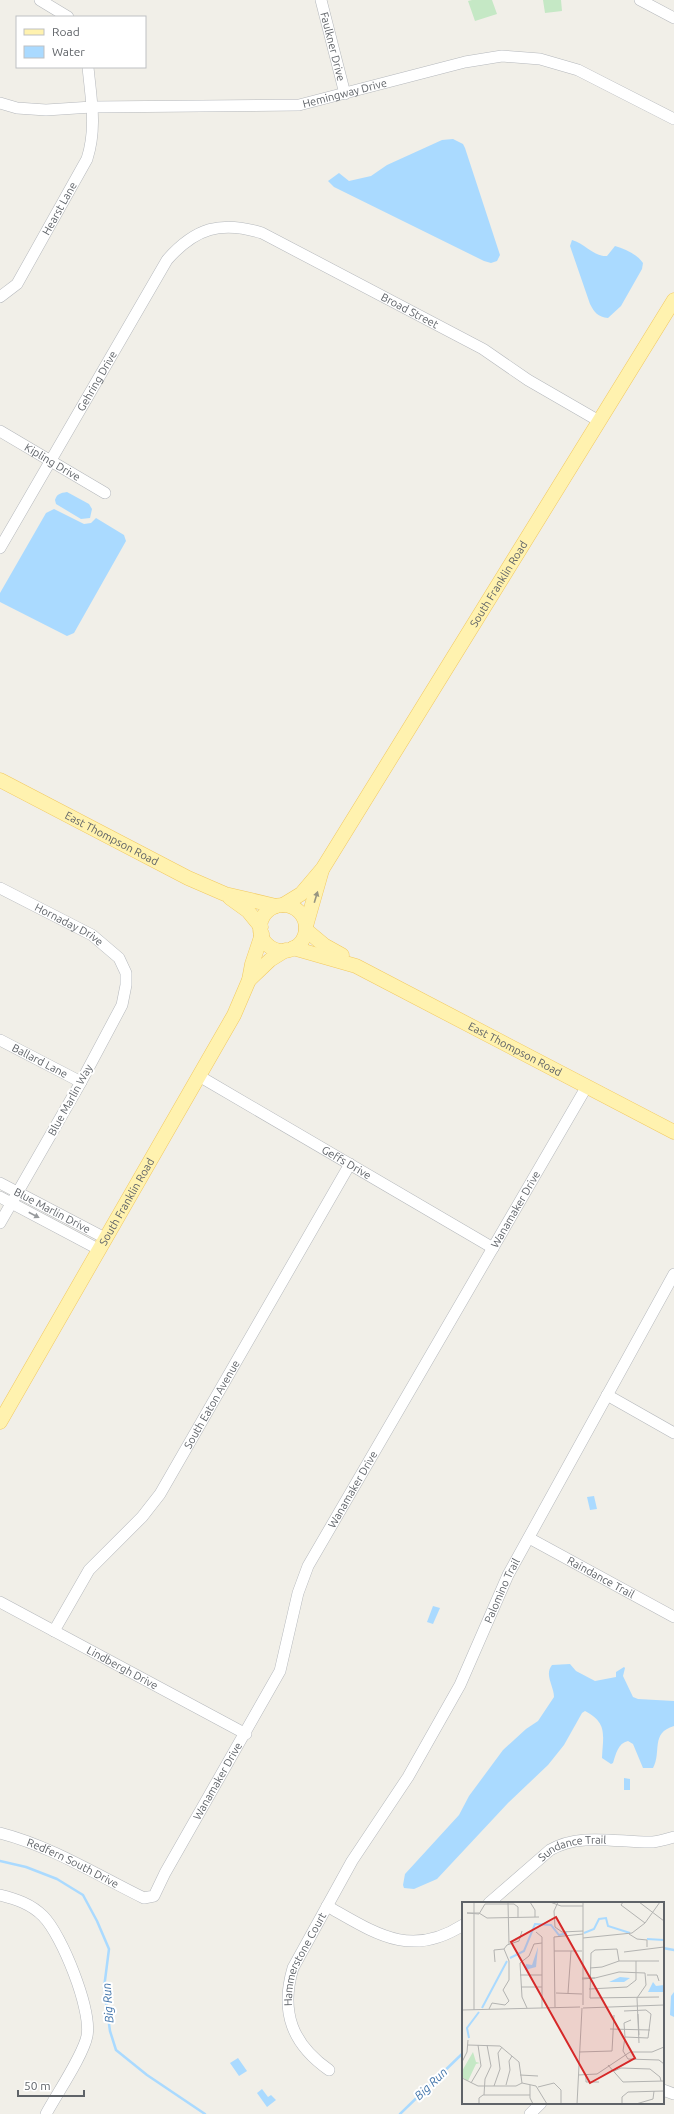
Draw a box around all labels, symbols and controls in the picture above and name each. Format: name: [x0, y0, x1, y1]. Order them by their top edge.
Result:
street label: Faulkner Drive: [318, 11, 347, 82]
legend: [16, 16, 146, 68]
text: Road: [52, 25, 80, 38]
text: Water: [52, 45, 85, 58]
street label: Hemingway Drive: [301, 77, 388, 110]
street label: Hearst Lane: [40, 180, 79, 237]
street label: Broad Street: [379, 291, 441, 331]
street label: Gehring Drive: [75, 349, 119, 413]
street label: Kipling Drive: [22, 441, 83, 483]
street label: South Franklin Road: [467, 539, 530, 629]
street label: East Thompson Road: [63, 809, 160, 868]
one-way arrow: [313, 891, 319, 903]
street label: Hornaday Drive: [33, 901, 106, 948]
street label: East Thompson Road: [466, 1020, 564, 1078]
street label: Ballard Lane: [10, 1041, 70, 1080]
street label: Blue Marlin Way: [46, 1062, 95, 1138]
street label: Geffs Drive: [320, 1143, 373, 1181]
street label: South Franklin Road: [97, 1156, 156, 1248]
street label: Wanamaker Drive: [488, 1169, 542, 1250]
street label: Blue Marlin Drive: [12, 1185, 93, 1235]
one-way arrow: [29, 1212, 40, 1219]
street label: South Eaton Avenue: [181, 1358, 242, 1451]
street label: Wanamaker Drive: [326, 1449, 380, 1530]
street label: Raindance Trail: [565, 1554, 637, 1600]
street label: Palomino Trail: [482, 1556, 522, 1625]
street label: Lindbergh Drive: [85, 1644, 160, 1692]
street label: Wanamaker Drive: [191, 1740, 244, 1822]
street label: Sundance Trail: [536, 1834, 607, 1863]
street label: Redfern South Drive: [25, 1836, 121, 1890]
inset map: [462, 1902, 664, 2104]
street label: Hammerstone Court: [282, 1910, 329, 2006]
water label: Big Run: [100, 1983, 115, 2024]
water label: Big Run: [412, 2065, 450, 2102]
scale bar: [18, 2072, 84, 2098]
text: 50 m: [24, 2079, 51, 2092]

